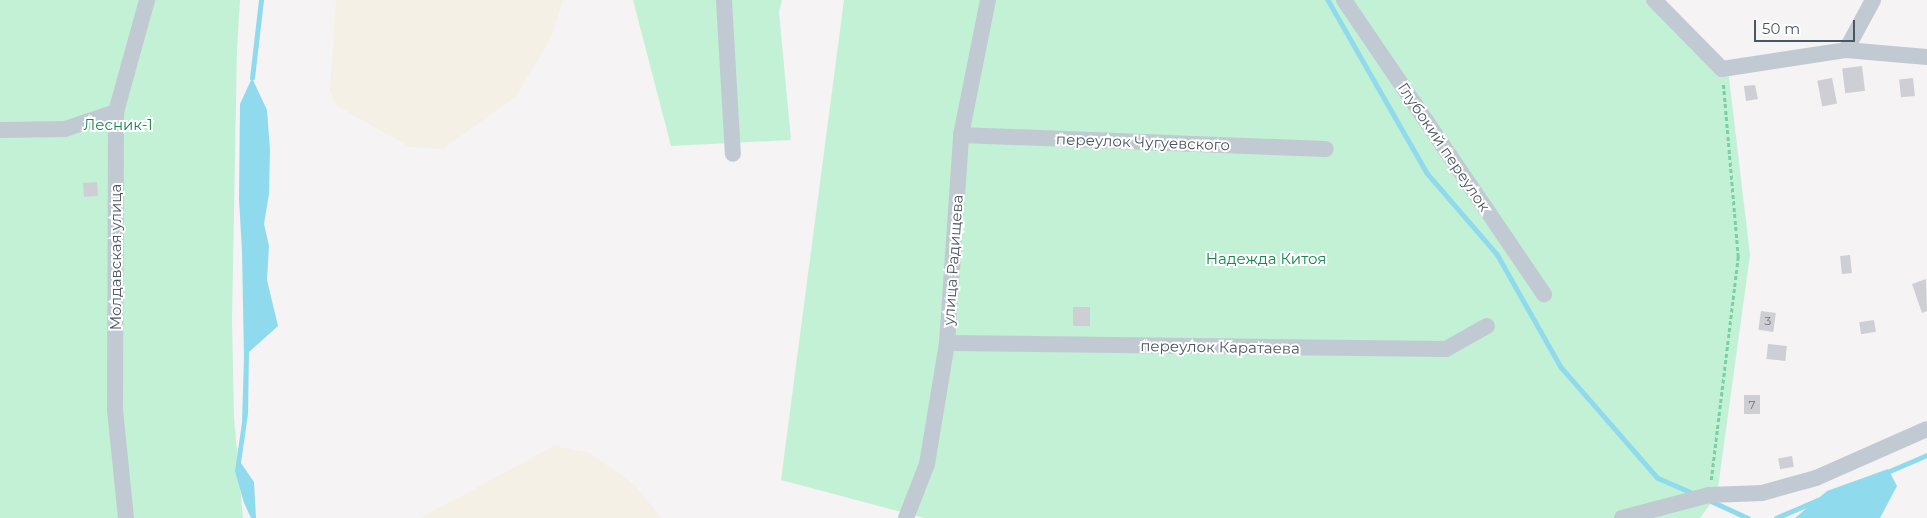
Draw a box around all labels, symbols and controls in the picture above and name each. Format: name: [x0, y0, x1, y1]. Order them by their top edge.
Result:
scale bar: [1757, 10, 1858, 42]
text: 50 m: [1762, 19, 1800, 38]
street label: Глубокий переулок: [1394, 79, 1494, 215]
park label: Лесник-1: [83, 116, 153, 134]
street label: переулок Чугуевского: [1056, 130, 1230, 154]
street label: Молдавская улица: [107, 184, 125, 330]
street label: улица Радищева: [939, 194, 967, 326]
park label: Надежда Китоя: [1206, 250, 1326, 268]
house number: 3: [1765, 314, 1771, 328]
street label: переулок Каратаева: [1140, 337, 1300, 357]
house number: 7: [1748, 398, 1756, 412]

